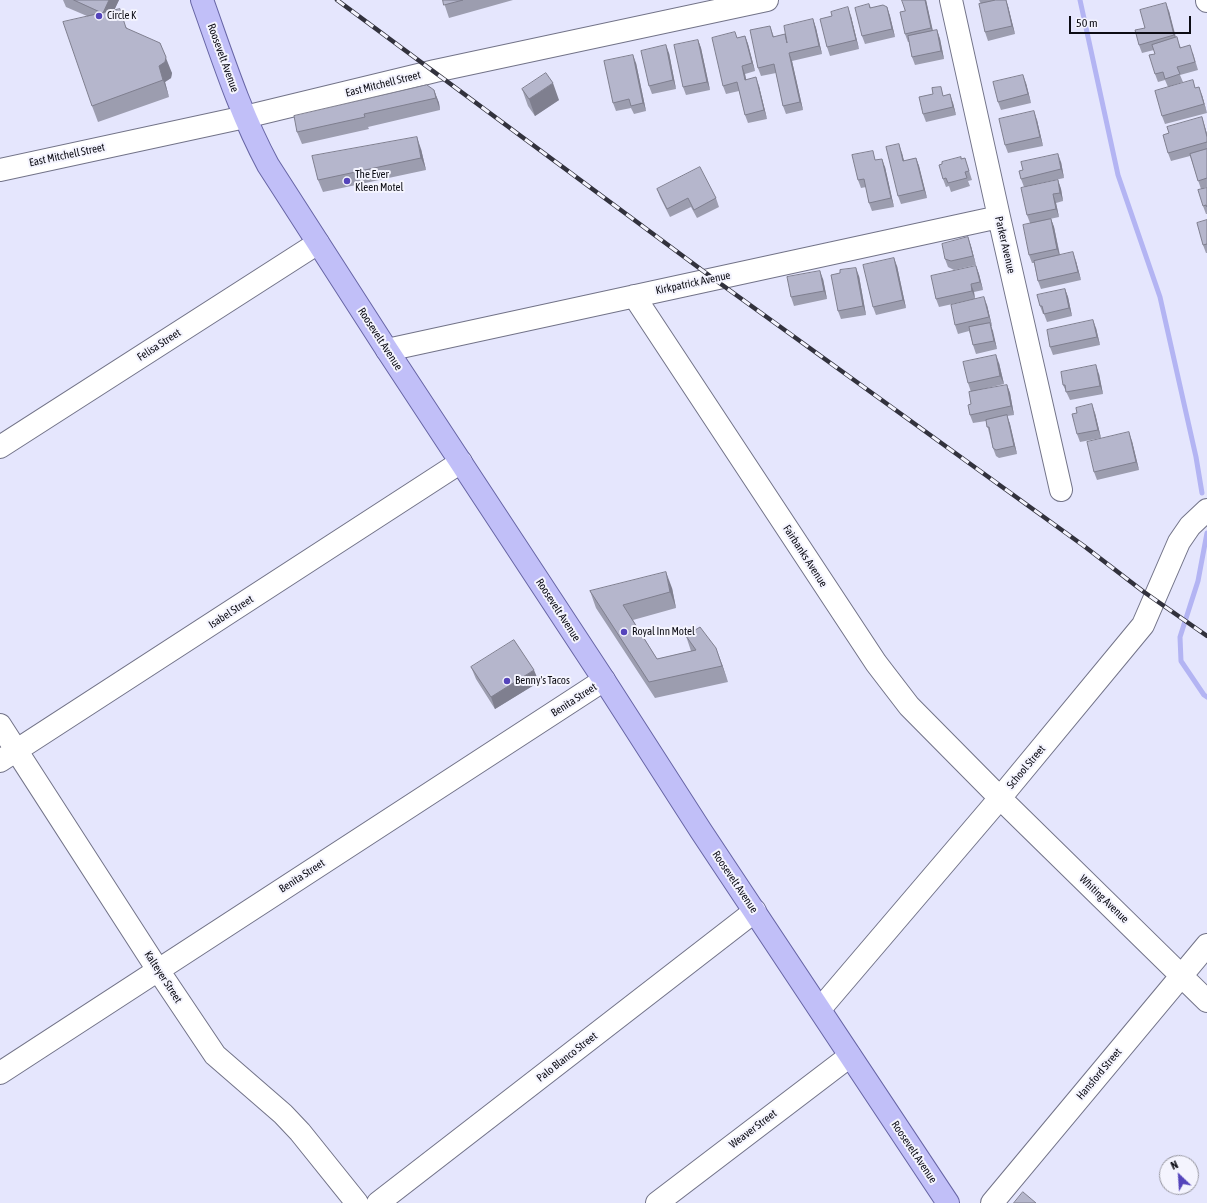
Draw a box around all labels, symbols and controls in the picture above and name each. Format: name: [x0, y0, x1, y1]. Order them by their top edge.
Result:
scale bar: [1071, 8, 1193, 34]
place label: Circle K: [107, 9, 136, 23]
marker: Circle K: [94, 11, 104, 21]
text: 50 m: [1076, 16, 1098, 30]
street label: Roosevelt Avenue: [204, 22, 242, 94]
street label: East Mitchell Street: [344, 68, 422, 100]
street label: East Mitchell Street: [28, 141, 106, 169]
place label: The Ever Kleen Motel: [355, 168, 403, 194]
marker: The Ever Kleen Motel: [342, 176, 352, 186]
street label: Parker Avenue: [992, 215, 1018, 275]
street label: Kirkpatrick Avenue: [654, 269, 732, 297]
street label: Roosevelt Avenue: [355, 305, 405, 373]
street label: Felisa Street: [135, 326, 183, 364]
street label: Fairbanks Avenue: [780, 522, 830, 590]
street label: Roosevelt Avenue: [533, 576, 583, 644]
street label: Isabel Street: [206, 593, 256, 631]
place label: Royal Inn Motel: [632, 625, 695, 639]
marker: Royal Inn Motel: [619, 627, 629, 637]
place label: Benny's Tacos: [515, 674, 570, 688]
marker: Benny's Tacos: [502, 676, 512, 686]
street label: Benita Street: [549, 680, 599, 720]
street label: School Street: [1004, 742, 1048, 792]
street label: Roosevelt Avenue: [709, 848, 761, 916]
street label: Benita Street: [277, 856, 327, 896]
street label: Whiting Avenue: [1077, 872, 1131, 926]
street label: Kalteyer Street: [141, 948, 185, 1006]
street label: Palo Blanco Street: [534, 1029, 600, 1085]
street label: Hansford Street: [1074, 1046, 1124, 1102]
street label: Weaver Street: [727, 1107, 779, 1151]
street label: Roosevelt Avenue: [888, 1118, 940, 1186]
north arrow: [1159, 1155, 1199, 1195]
text: N: [1169, 1158, 1180, 1172]

